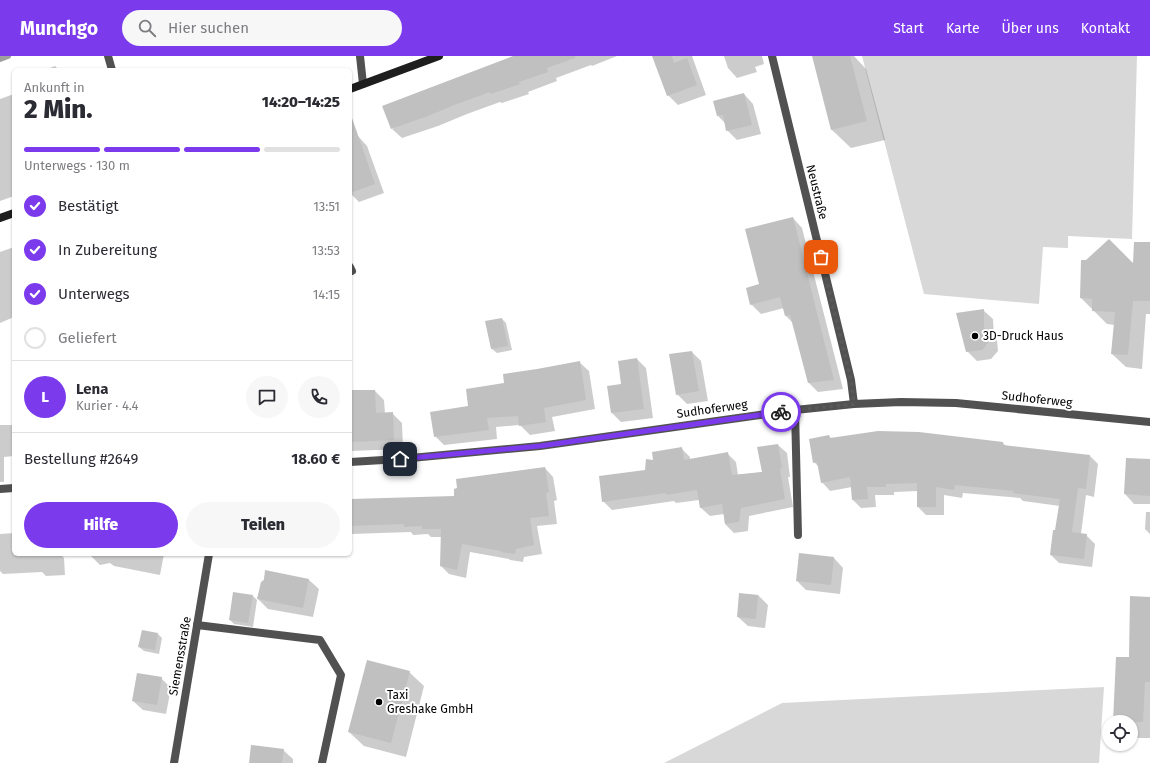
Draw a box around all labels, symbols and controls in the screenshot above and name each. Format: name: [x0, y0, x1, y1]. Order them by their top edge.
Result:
search box: [122, 10, 402, 46]
text: Munchgo: [20, 17, 98, 40]
icon: search: [136, 17, 158, 39]
text: Hier suchen: [168, 19, 249, 37]
text: Start: [893, 20, 924, 37]
text: Karte: [946, 20, 980, 37]
text: Über uns: [1002, 20, 1059, 37]
text: Kontakt: [1081, 20, 1130, 37]
text: Ankunft in: [24, 80, 85, 95]
text: 14:20–14:25: [262, 93, 340, 111]
text: 2 Min.: [24, 94, 93, 125]
text: Unterwegs · 130 m: [24, 158, 130, 173]
street label: Neustraße: [803, 163, 831, 221]
icon: check: [24, 195, 46, 217]
text: Bestätigt: [58, 197, 119, 215]
text: 13:51: [313, 199, 340, 214]
icon: check: [24, 239, 46, 261]
pin: [804, 240, 838, 274]
text: In Zubereitung: [58, 241, 157, 259]
text: 13:53: [312, 243, 340, 258]
icon: bag: [810, 246, 832, 268]
icon: check: [24, 283, 46, 305]
text: Unterwegs: [58, 285, 130, 303]
text: 14:15: [313, 287, 340, 302]
text: Geliefert: [58, 329, 117, 347]
place label: 3D-Druck Haus: [983, 329, 1064, 343]
marker: 3D-Druck Haus: [970, 331, 980, 341]
button: chat: [246, 376, 288, 418]
button: phone: [298, 376, 340, 418]
text: Lena: [76, 380, 108, 398]
text: L: [41, 388, 49, 406]
street label: Sudhoferweg: [1001, 388, 1074, 410]
courier: [761, 392, 801, 432]
street label: Sudhoferweg: [676, 397, 749, 421]
text: Kurier · 4.4: [76, 398, 138, 413]
icon: bike: [770, 401, 792, 423]
pin: [383, 442, 417, 476]
icon: home: [389, 448, 411, 470]
text: Bestellung #2649: [24, 450, 138, 468]
text: 18.60 €: [291, 450, 340, 468]
button: Hilfe: [24, 502, 178, 548]
button: Teilen: [186, 502, 340, 548]
street label: Siemensstraße: [166, 615, 194, 697]
place label: Taxi Greshake GmbH: [387, 688, 473, 716]
marker: Taxi Greshake GmbH: [374, 697, 384, 707]
map controls: [1102, 715, 1138, 751]
button: locate: [1102, 715, 1138, 751]

